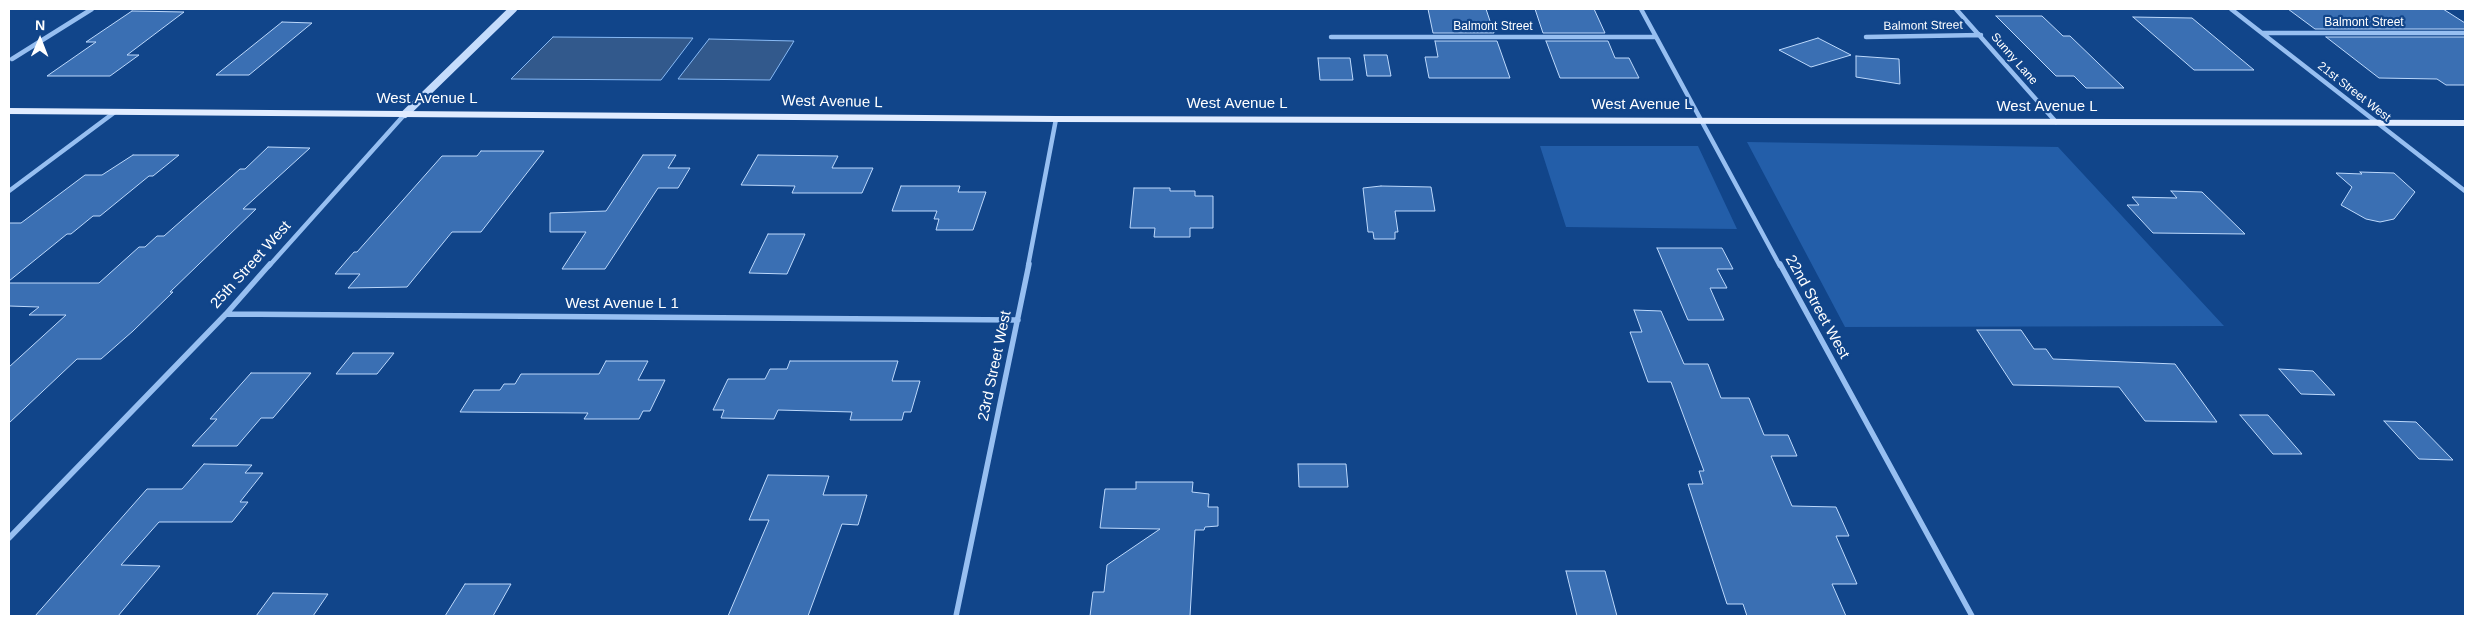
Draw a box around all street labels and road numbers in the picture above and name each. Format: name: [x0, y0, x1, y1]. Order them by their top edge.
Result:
street label: Balmont Street: [2324, 16, 2404, 30]
street label: Balmont Street: [1883, 18, 1963, 34]
street label: Balmont Street: [1453, 20, 1533, 34]
street label: Sunny Lane: [1988, 30, 2040, 88]
street label: 21st Street West: [2315, 59, 2393, 125]
street label: West Avenue L: [376, 90, 478, 108]
street label: West Avenue L: [781, 92, 883, 112]
street label: West Avenue L: [1186, 95, 1288, 113]
street label: West Avenue L: [1591, 96, 1693, 114]
street label: West Avenue L: [1996, 98, 2098, 116]
street label: 25th Street West: [207, 218, 295, 312]
street label: 22nd Street West: [1781, 252, 1853, 362]
street label: West Avenue L 1: [565, 295, 679, 313]
street label: 23rd Street West: [975, 309, 1015, 423]

